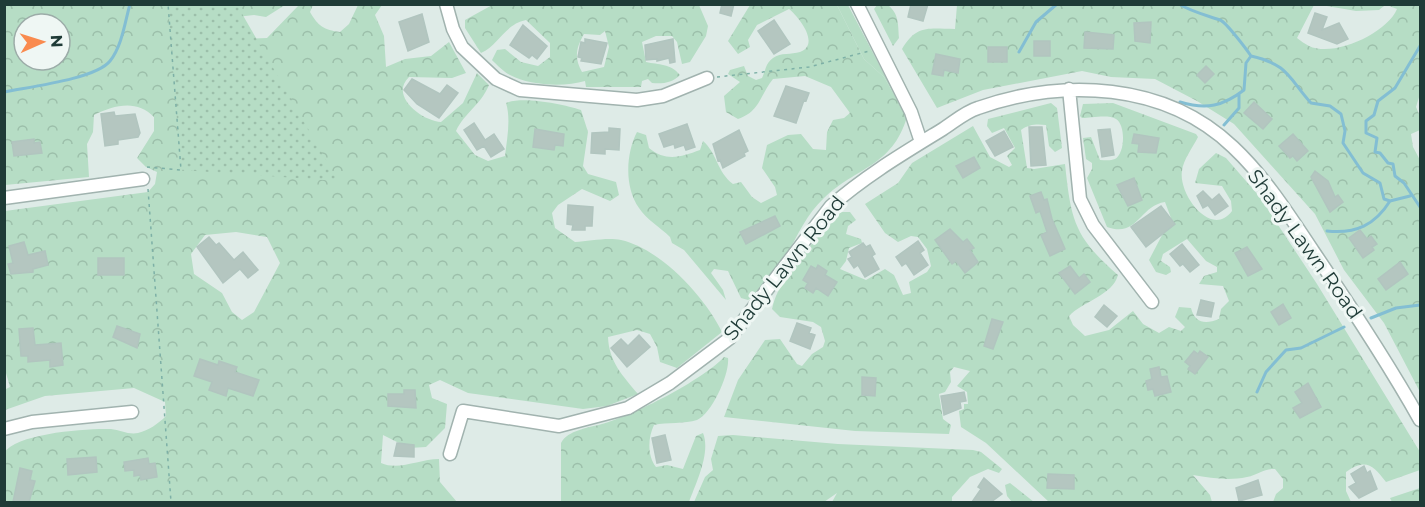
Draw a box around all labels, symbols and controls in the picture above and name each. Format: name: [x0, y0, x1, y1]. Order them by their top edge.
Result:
north arrow: [12, 12, 72, 72]
text: N: [47, 34, 66, 48]
street label: Shady Lawn Road: [1243, 164, 1367, 324]
street label: Shady Lawn Road: [718, 191, 850, 345]

